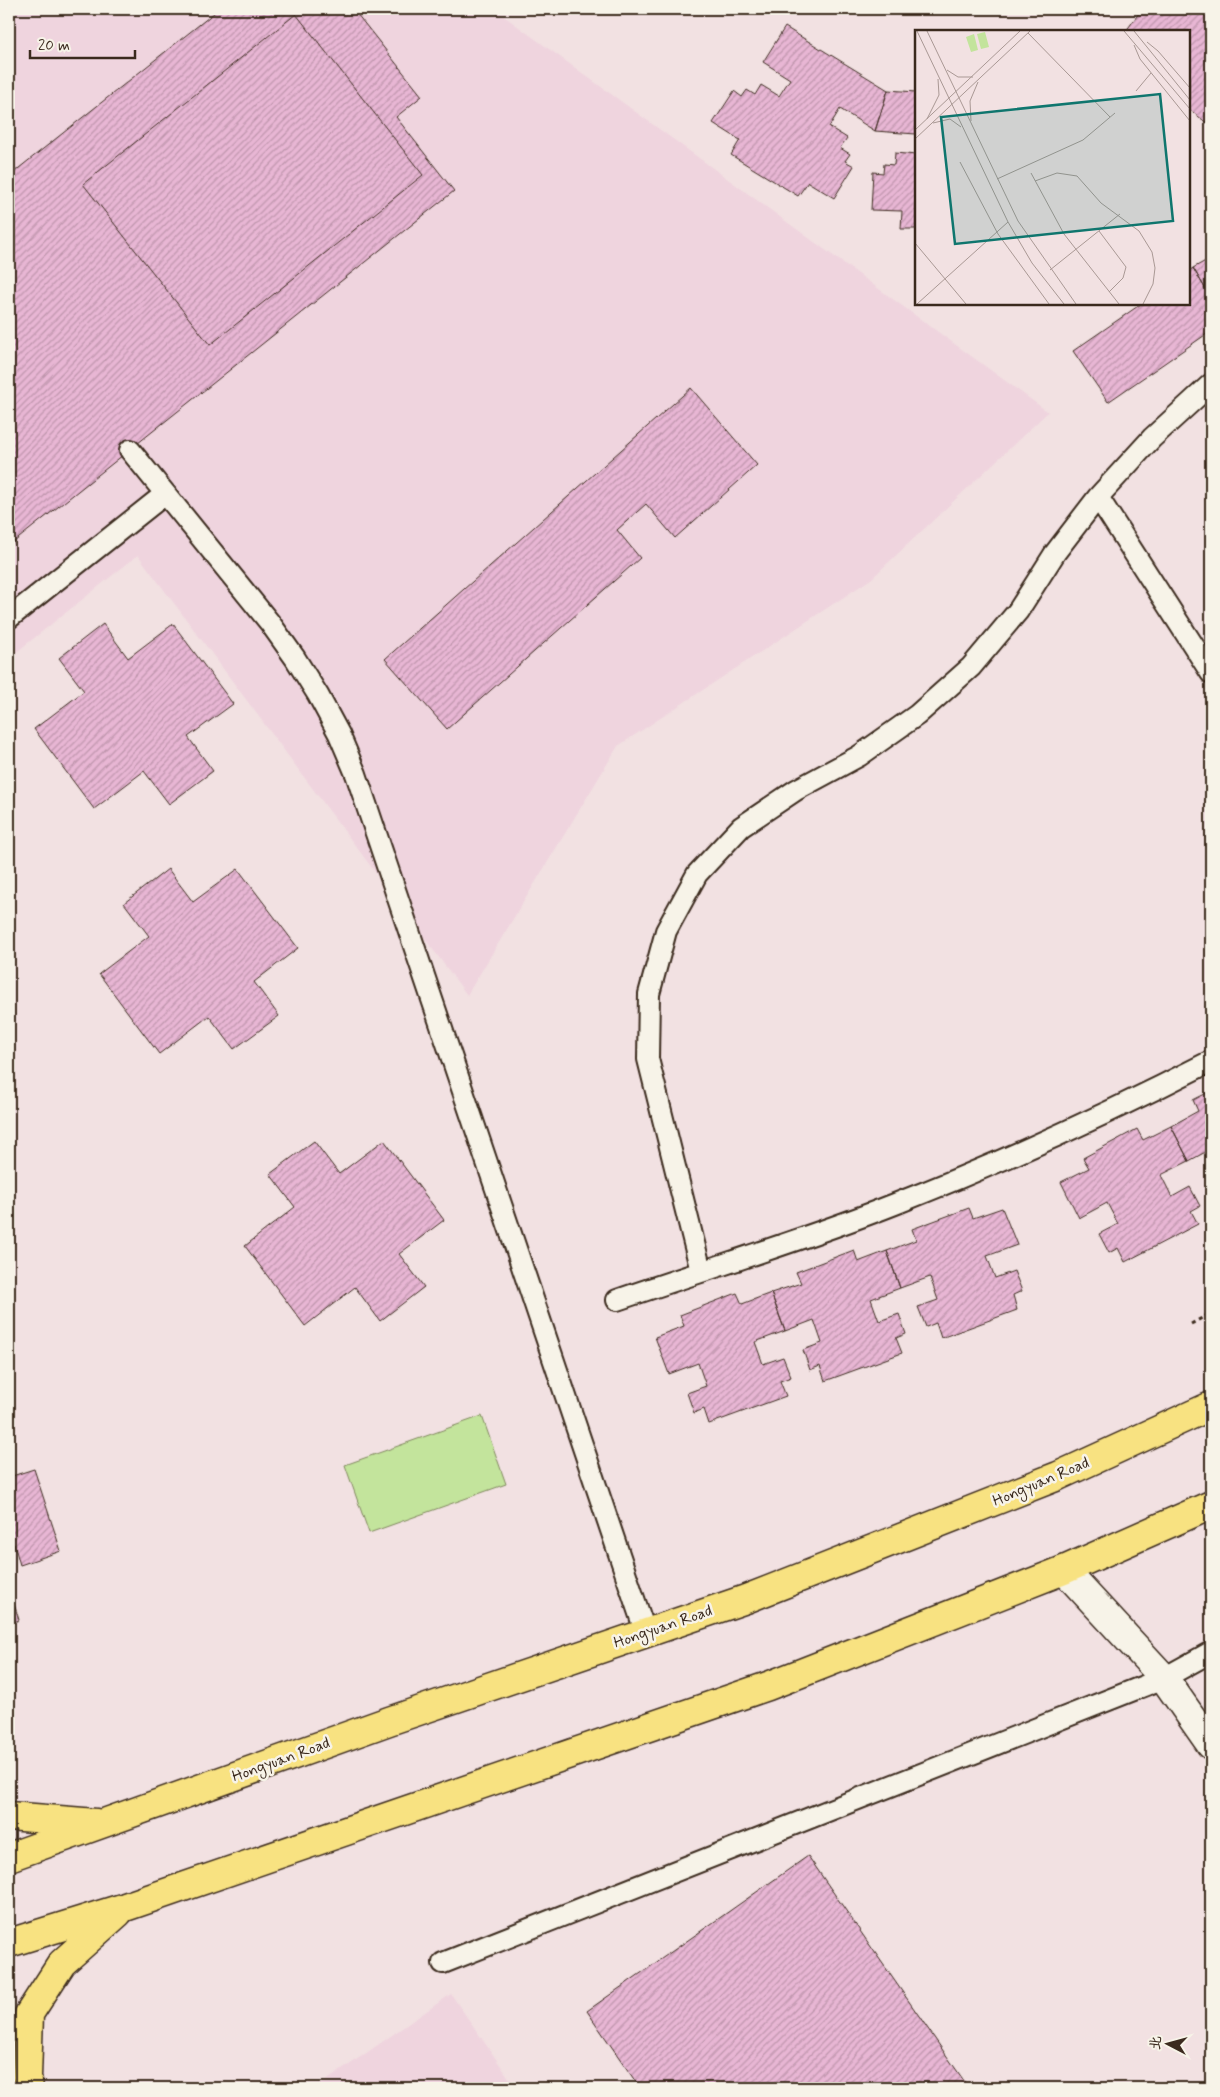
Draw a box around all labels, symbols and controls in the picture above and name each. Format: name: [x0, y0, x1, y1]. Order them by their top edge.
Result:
scale bar: [30, 28, 135, 60]
inset map: [915, 30, 1190, 305]
text: 20 m: [38, 36, 70, 56]
street label: Hongyuan Road: [989, 1452, 1093, 1513]
street label: Hongyuan Road: [611, 1600, 715, 1655]
street label: Hongyuan Road: [229, 1733, 333, 1788]
north arrow: [1142, 2020, 1192, 2070]
text: 北: [1146, 2035, 1166, 2051]

